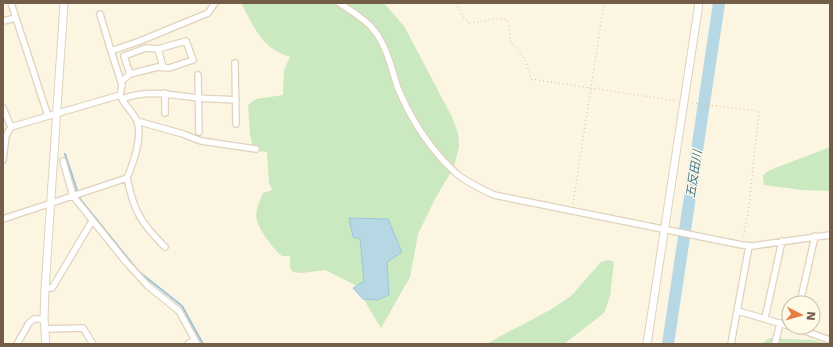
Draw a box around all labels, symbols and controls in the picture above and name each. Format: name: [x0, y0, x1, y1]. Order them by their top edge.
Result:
water label: 五反田川: [683, 147, 705, 199]
north arrow: [781, 295, 821, 335]
text: N: [804, 311, 817, 321]

